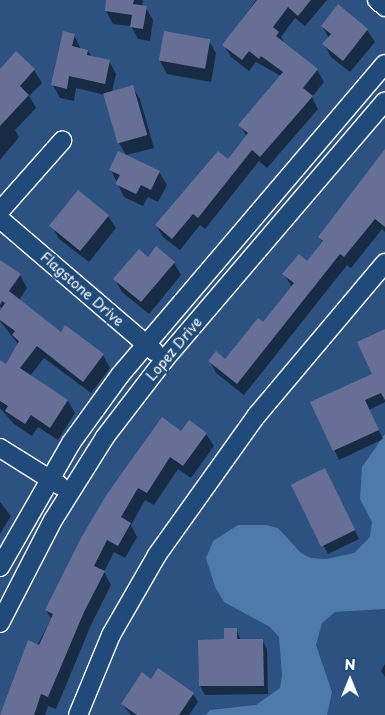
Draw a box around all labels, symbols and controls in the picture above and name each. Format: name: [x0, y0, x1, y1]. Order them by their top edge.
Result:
street label: Flagstone Drive: [37, 248, 127, 330]
street label: Lopez Drive: [142, 314, 206, 384]
text: N: [344, 654, 356, 675]
north arrow: [325, 655, 375, 705]

